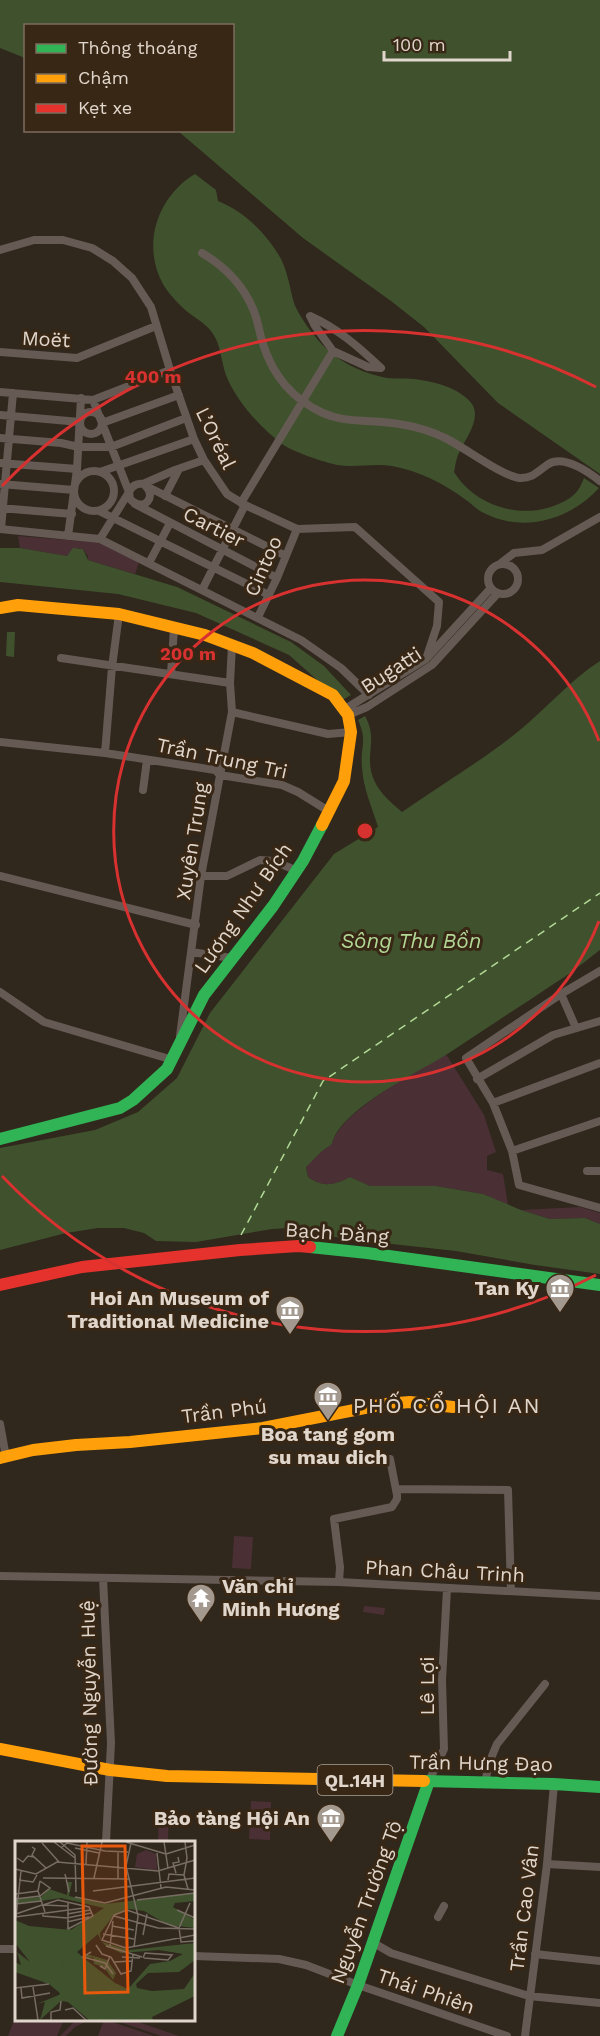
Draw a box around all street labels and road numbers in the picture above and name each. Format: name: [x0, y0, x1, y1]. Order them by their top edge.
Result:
street label: Moët: [21, 326, 71, 352]
street label: L’Oréal: [191, 403, 241, 473]
street label: Cartier: [179, 501, 249, 553]
street label: Cintoo: [239, 532, 287, 600]
street label: Bugatti: [356, 641, 426, 699]
street label: Trần Trung Tri: [154, 732, 290, 784]
street label: Xuyên Trung: [171, 780, 213, 901]
street label: Lương Như Bích: [189, 838, 297, 978]
street label: Bạch Đằng: [284, 1217, 390, 1249]
street label: Trần Phú: [180, 1394, 268, 1428]
street label: Phan Châu Trinh: [364, 1555, 526, 1587]
street label: Đường Nguyễn Huệ: [75, 1600, 103, 1786]
street label: Lê Lợi: [415, 1657, 439, 1716]
street label: Trần Hưng Đạo: [409, 1750, 553, 1776]
road number: QL.14H: [318, 1765, 392, 1795]
street label: Nguyễn Trường Tộ: [325, 1817, 407, 1987]
street label: Trần Cao Vân: [504, 1843, 544, 1973]
street label: Thái Phiên: [374, 1963, 478, 2019]

